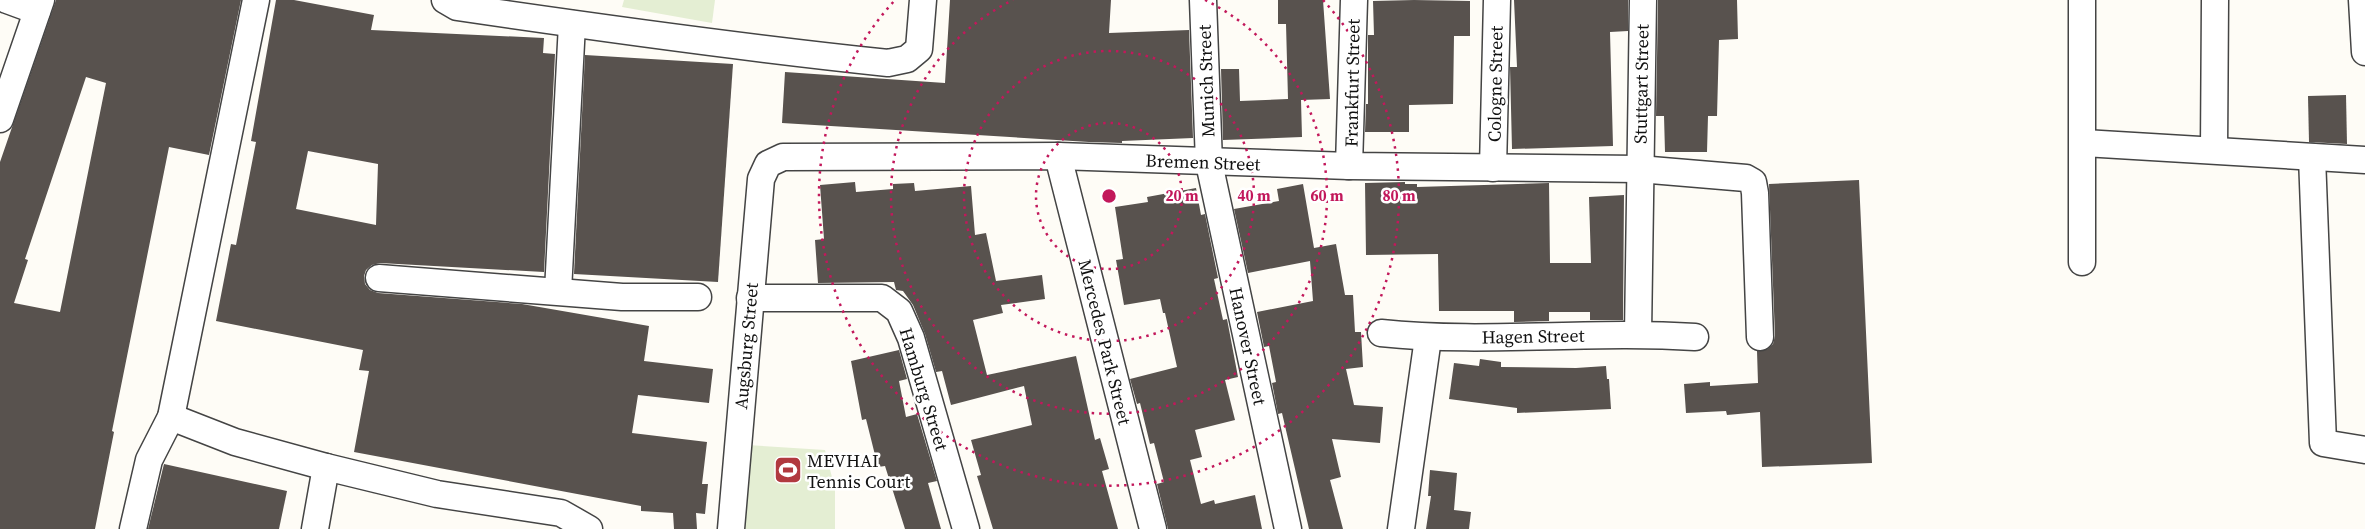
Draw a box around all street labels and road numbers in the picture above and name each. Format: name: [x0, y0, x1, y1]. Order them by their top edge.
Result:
street label: Frankfurt Street: [1338, 18, 1366, 147]
street label: Munich Street: [1192, 24, 1220, 138]
street label: Stuttgart Street: [1627, 24, 1655, 144]
street label: Cologne Street: [1481, 25, 1509, 142]
street label: Bremen Street: [1145, 148, 1261, 177]
street label: Mercedes Park Street: [1072, 257, 1138, 427]
street label: Augsburg Street: [728, 281, 764, 410]
street label: Hanover Street: [1223, 285, 1273, 407]
street label: Hagen Street: [1481, 323, 1585, 349]
street label: Hamburg Street: [893, 324, 955, 454]

